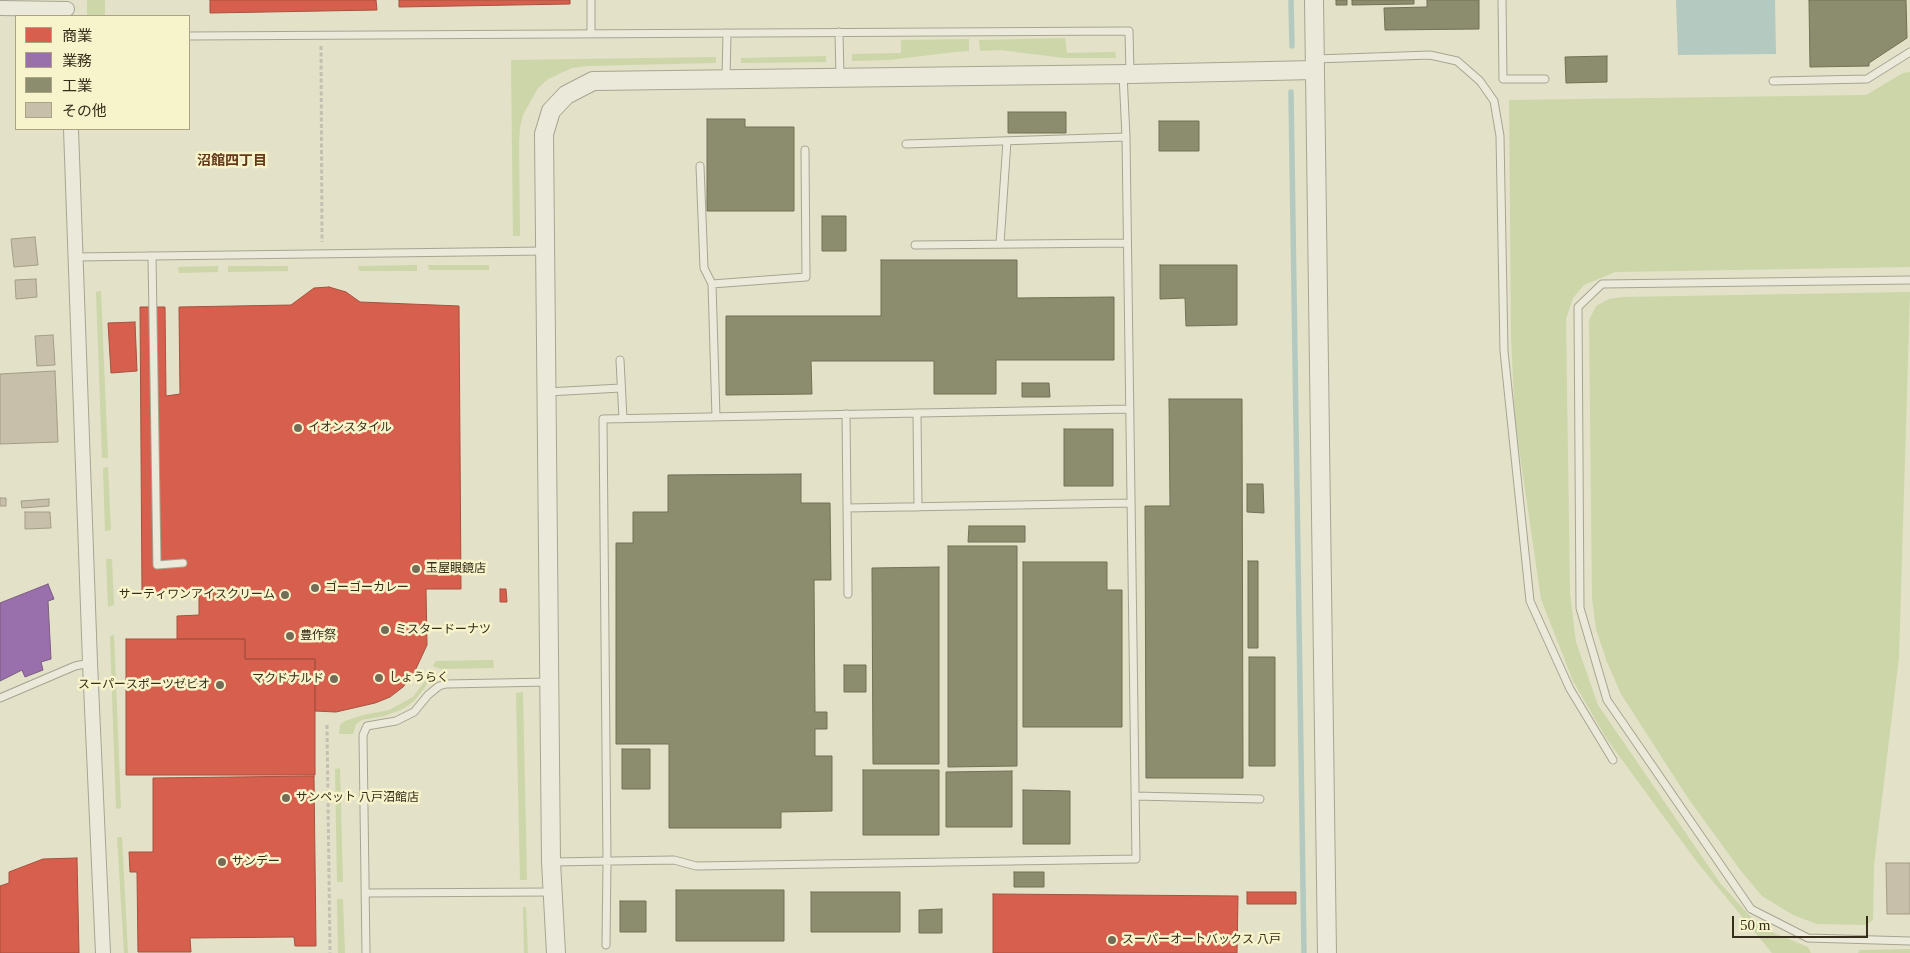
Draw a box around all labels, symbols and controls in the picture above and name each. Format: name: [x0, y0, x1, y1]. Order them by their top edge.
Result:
legend: [15, 15, 190, 130]
text: 商業: [62, 28, 92, 44]
text: 業務: [62, 53, 92, 69]
text: 工業: [62, 78, 92, 94]
text: その他: [62, 103, 107, 119]
district label: 沼館四丁目: [197, 153, 267, 169]
place label: イオンスタイル: [308, 421, 392, 435]
marker: イオンスタイル: [292, 422, 304, 434]
place label: 玉屋眼鏡店: [426, 562, 486, 576]
marker: 玉屋眼鏡店: [410, 563, 422, 575]
place label: ゴーゴーカレー: [325, 581, 409, 595]
marker: ゴーゴーカレー: [309, 582, 321, 594]
place label: サーティワンアイスクリーム: [119, 588, 275, 602]
marker: サーティワンアイスクリーム: [279, 589, 291, 601]
place label: ミスタードーナツ: [395, 623, 491, 637]
marker: ミスタードーナツ: [379, 624, 391, 636]
place label: 豊作祭: [300, 629, 336, 643]
marker: 豊作祭: [284, 630, 296, 642]
place label: しょうらく: [389, 671, 449, 685]
place label: マクドナルド: [252, 672, 324, 686]
marker: しょうらく: [373, 672, 385, 684]
marker: マクドナルド: [328, 673, 340, 685]
place label: スーパースポーツゼビオ: [78, 678, 210, 692]
marker: スーパースポーツゼビオ: [214, 679, 226, 691]
place label: サンペット 八戸沼館店: [296, 791, 419, 805]
marker: サンペット 八戸沼館店: [280, 792, 292, 804]
place label: サンデー: [232, 855, 280, 869]
marker: サンデー: [216, 856, 228, 868]
scale bar: [1735, 906, 1871, 938]
text: 50 m: [1740, 917, 1770, 933]
place label: スーパーオートバックス 八戸: [1122, 933, 1281, 947]
marker: スーパーオートバックス 八戸: [1106, 934, 1118, 946]

